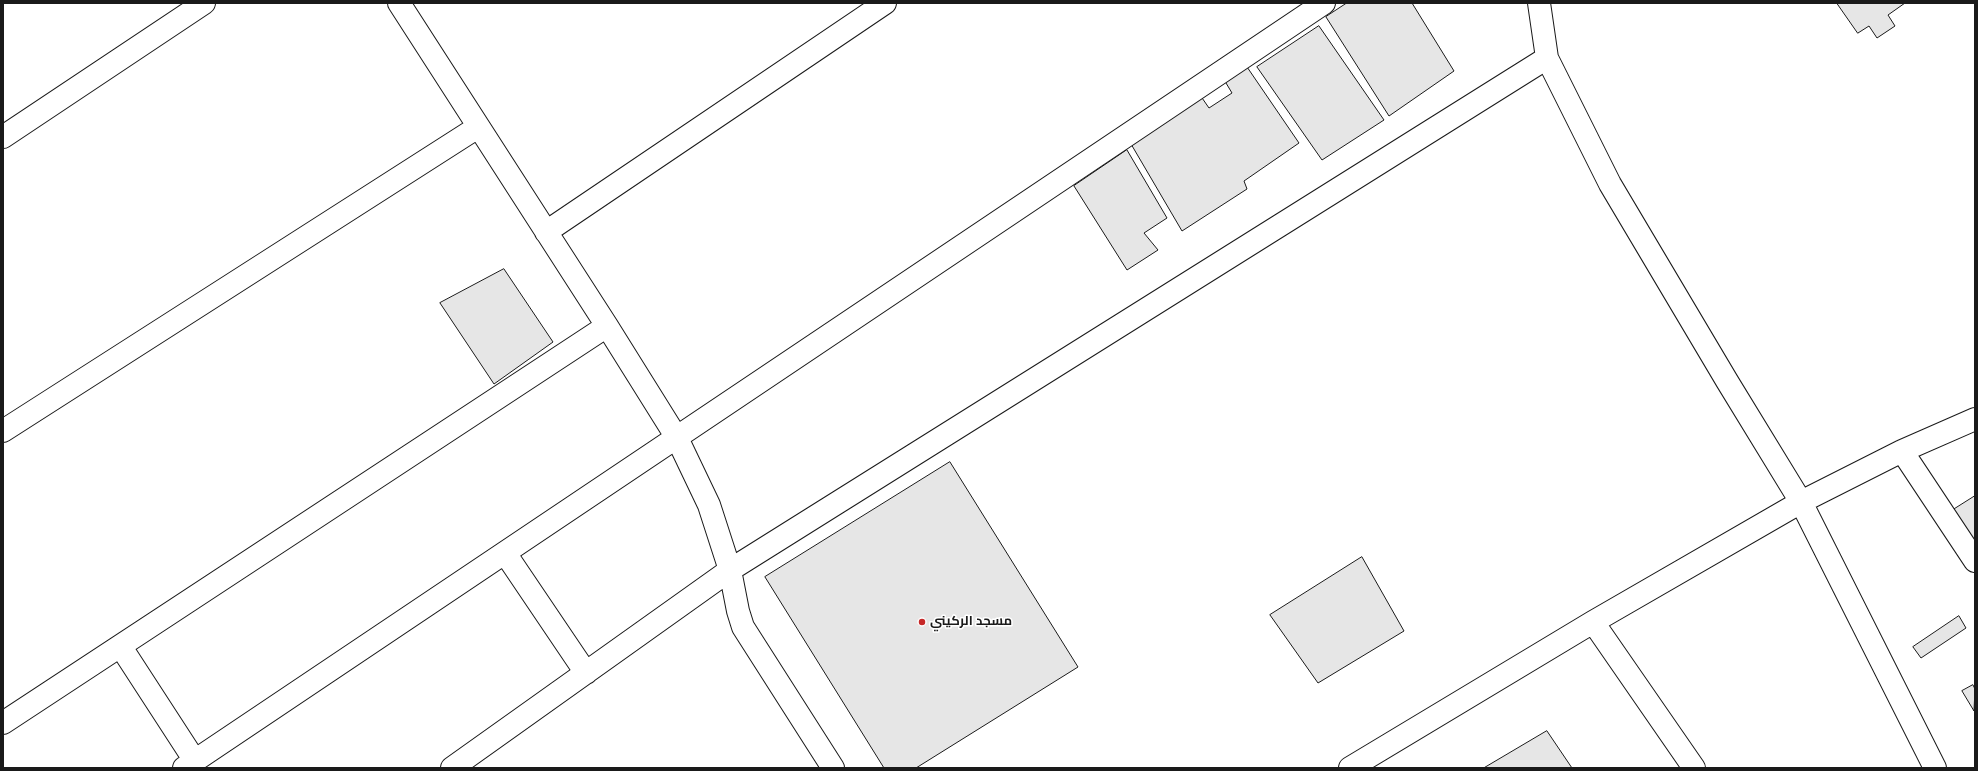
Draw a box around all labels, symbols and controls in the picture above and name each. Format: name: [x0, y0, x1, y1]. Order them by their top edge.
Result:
place label: مسجد الركيني: [930, 614, 1012, 630]
marker: مسجد الركيني: [917, 617, 927, 627]

